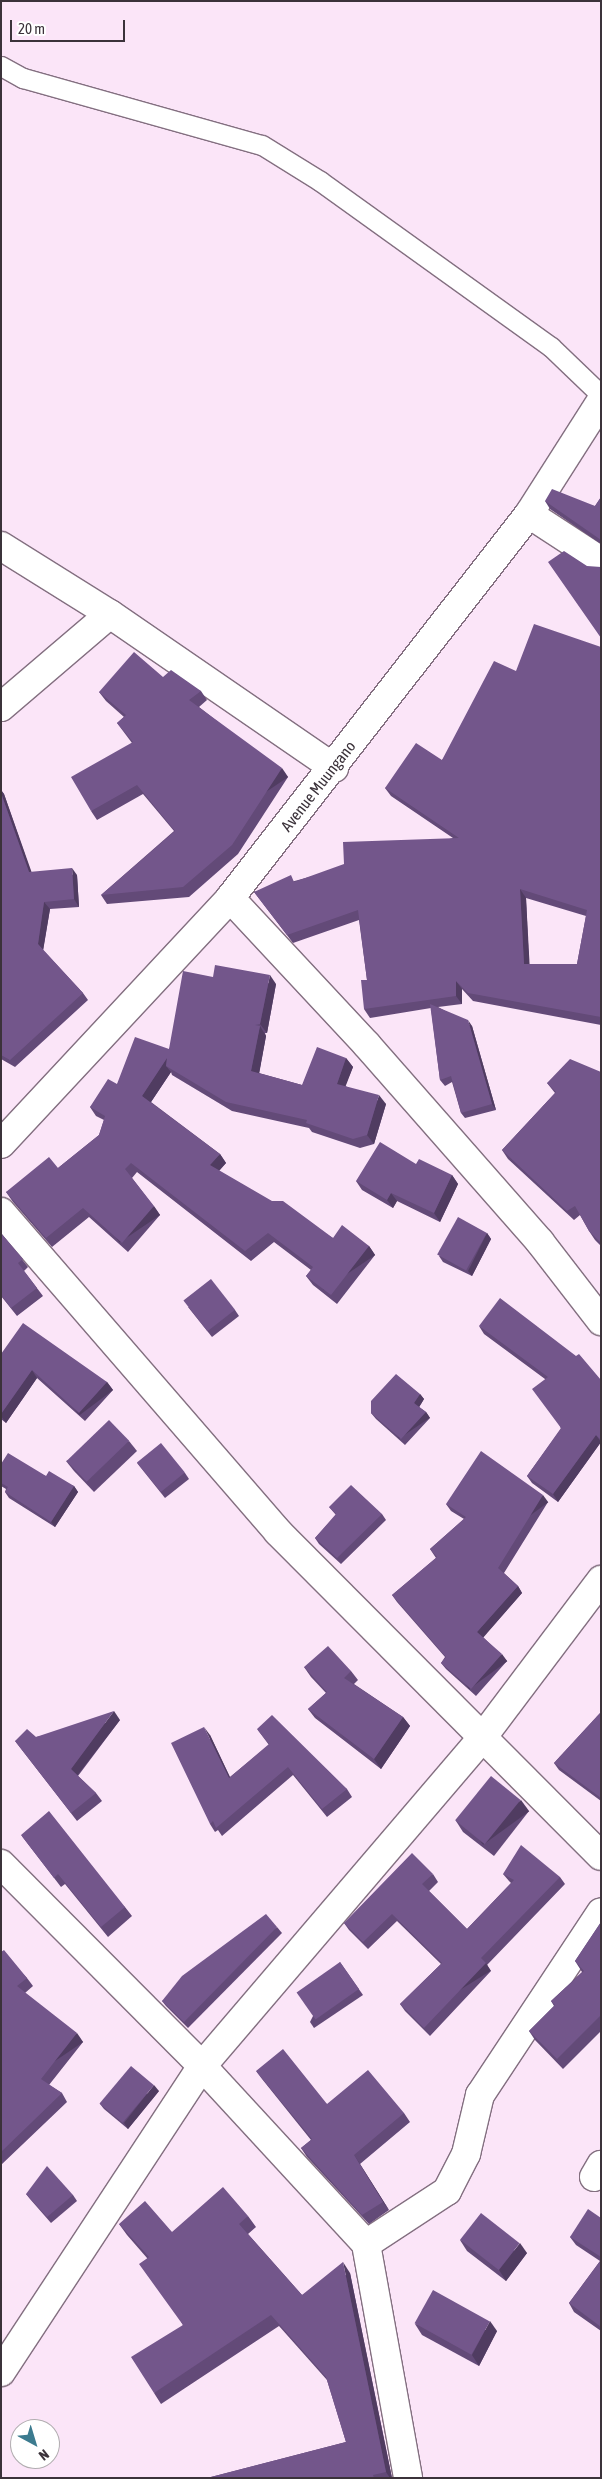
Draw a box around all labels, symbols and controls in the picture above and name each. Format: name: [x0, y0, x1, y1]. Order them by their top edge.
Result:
scale bar: [12, 10, 128, 42]
text: 20 m: [18, 20, 45, 37]
street label: Avenue Muungano: [277, 737, 359, 835]
north arrow: [10, 2419, 60, 2469]
text: N: [36, 2446, 52, 2464]

